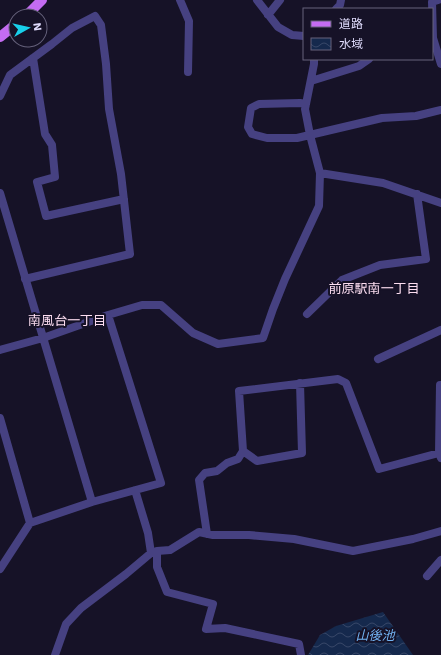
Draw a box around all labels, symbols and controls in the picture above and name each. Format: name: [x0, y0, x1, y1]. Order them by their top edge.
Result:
north arrow: [8, 8, 48, 48]
legend: [303, 8, 433, 60]
text: 道路: [339, 17, 363, 31]
text: N: [30, 22, 44, 32]
text: 水域: [339, 37, 363, 51]
district label: 前原駅南一丁目: [328, 281, 420, 296]
district label: 南風台一丁目: [28, 313, 106, 328]
water label: 山後池: [355, 628, 396, 643]

